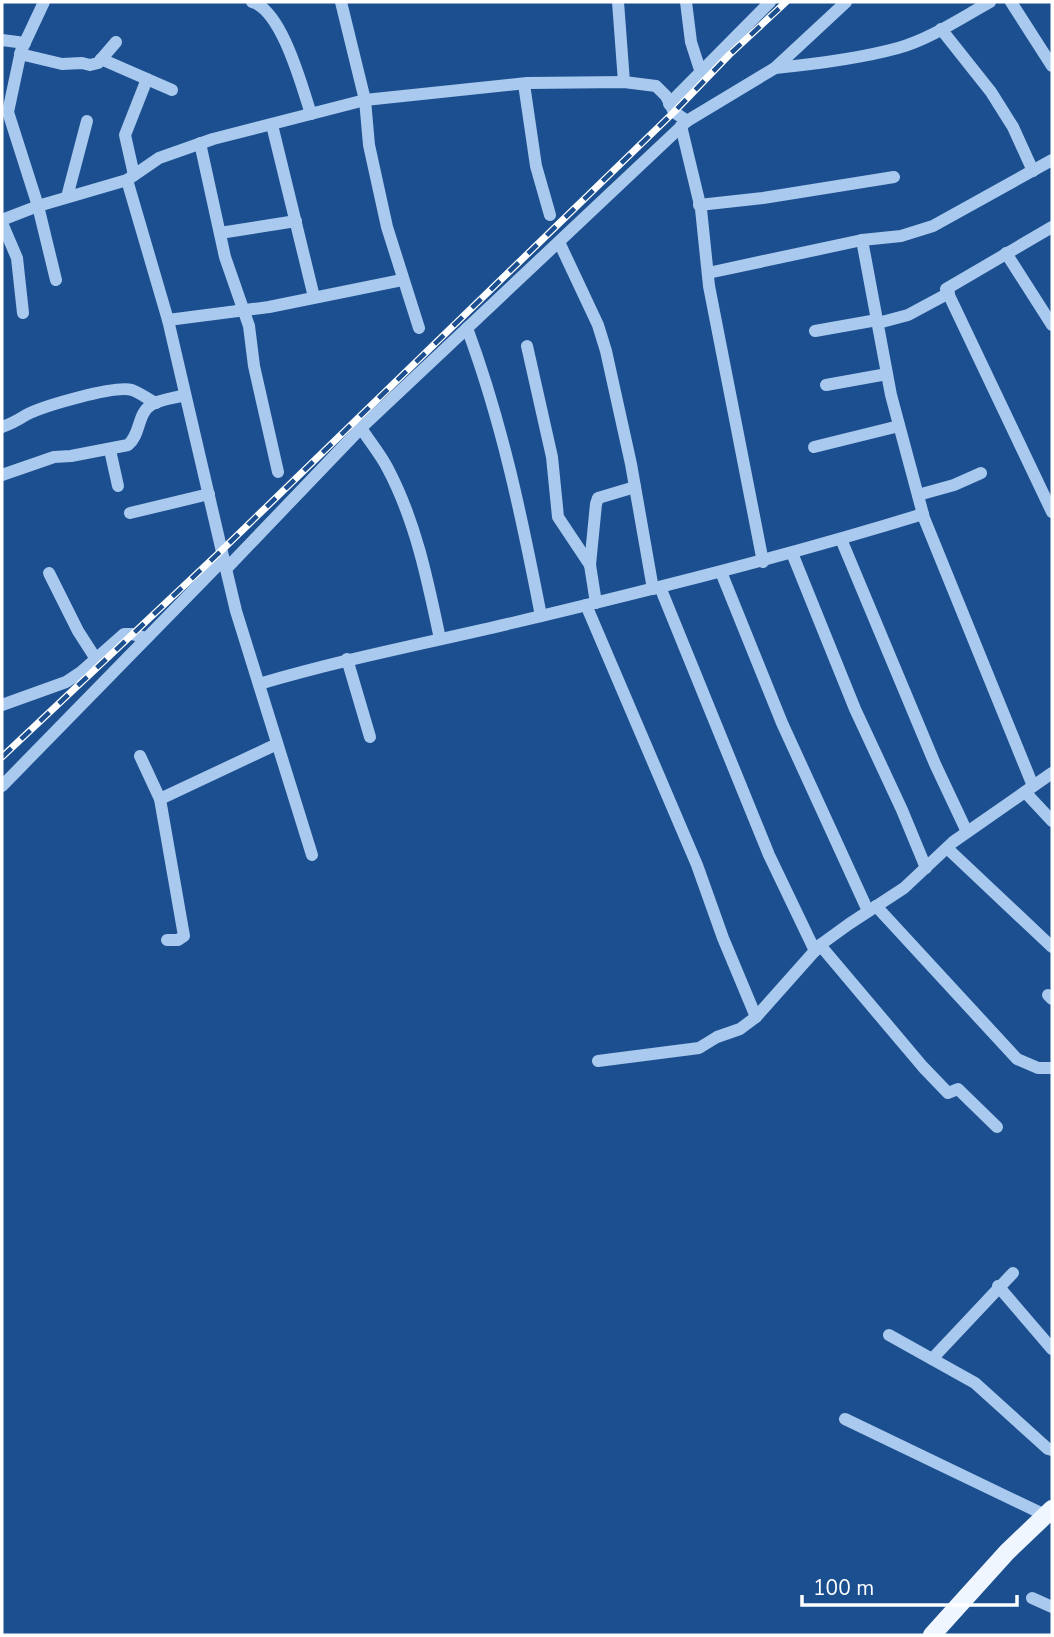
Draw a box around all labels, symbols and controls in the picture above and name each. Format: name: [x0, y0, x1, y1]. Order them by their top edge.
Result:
scale bar: [802, 1564, 1017, 1608]
text: 100 m: [813, 1574, 874, 1602]

